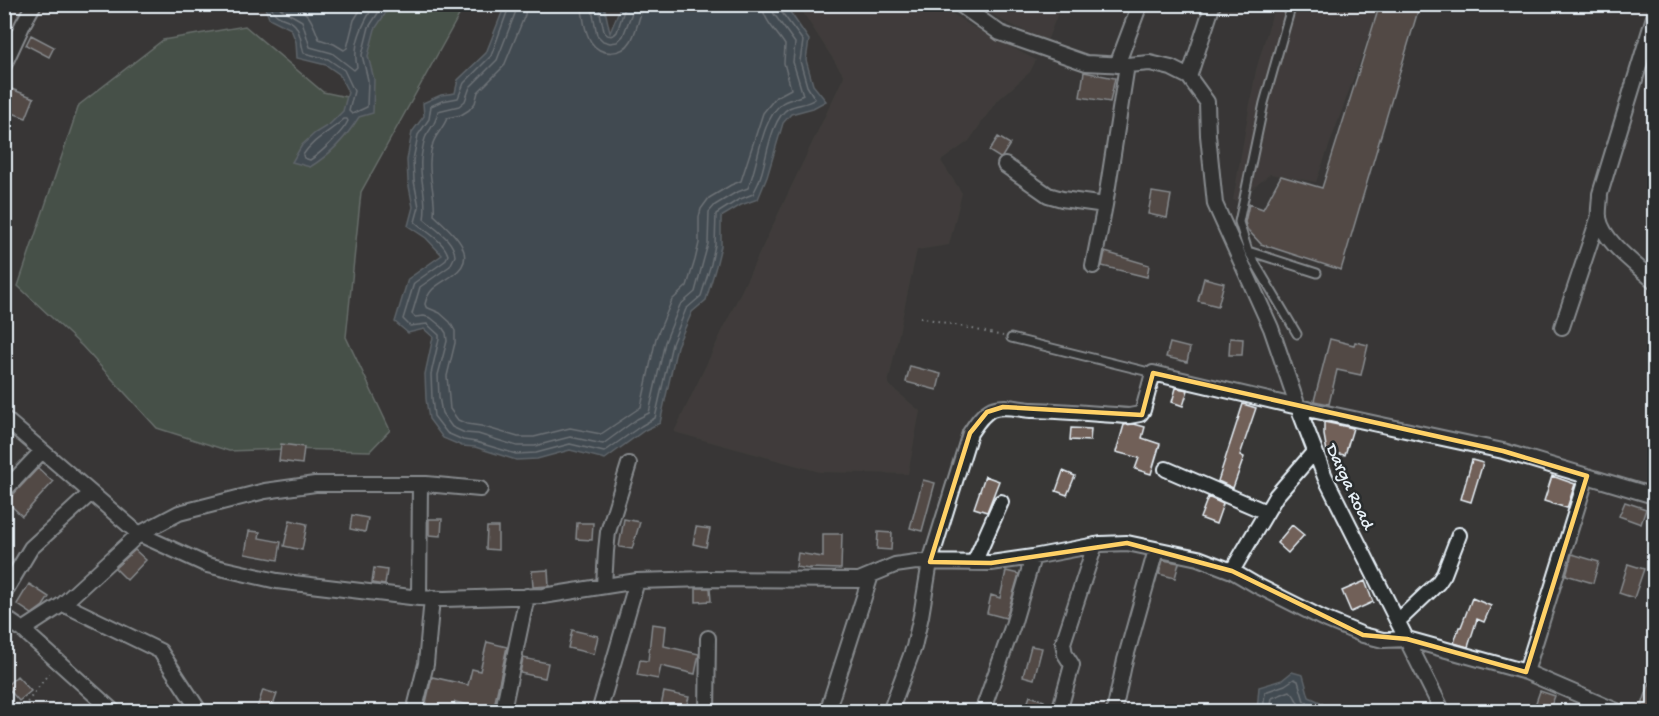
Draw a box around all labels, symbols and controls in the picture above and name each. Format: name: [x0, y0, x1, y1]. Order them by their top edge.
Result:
street label: Darga Road: [1319, 440, 1378, 534]

